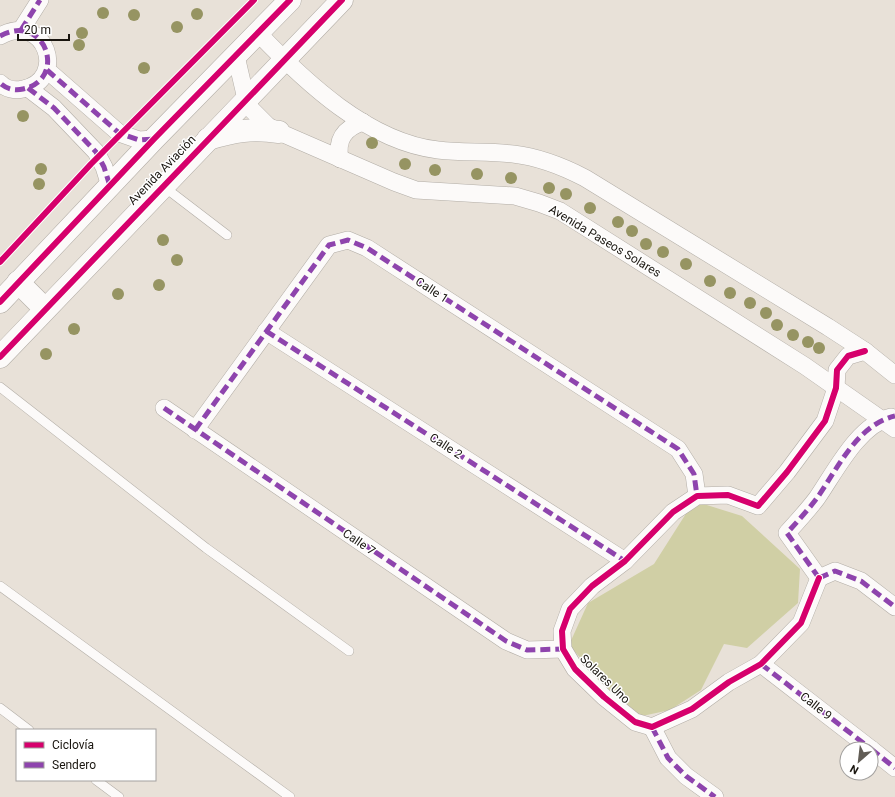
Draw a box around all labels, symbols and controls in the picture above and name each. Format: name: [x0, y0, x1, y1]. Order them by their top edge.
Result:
scale bar: [18, 16, 69, 42]
text: 20 m: [24, 23, 51, 37]
street label: Avenida Aviación: [125, 132, 199, 208]
street label: Avenida Paseos Solares: [547, 202, 663, 280]
street label: Calle 1: [413, 274, 451, 306]
street label: Calle 2: [427, 430, 465, 462]
street label: Calle 7: [340, 526, 378, 558]
street label: Solares Uno: [577, 652, 633, 706]
street label: Calle 9: [797, 689, 835, 723]
legend: [16, 729, 156, 781]
text: Ciclovía: [52, 738, 94, 752]
north arrow: [839, 741, 879, 781]
text: Sendero: [52, 758, 96, 772]
text: N: [848, 762, 861, 777]

